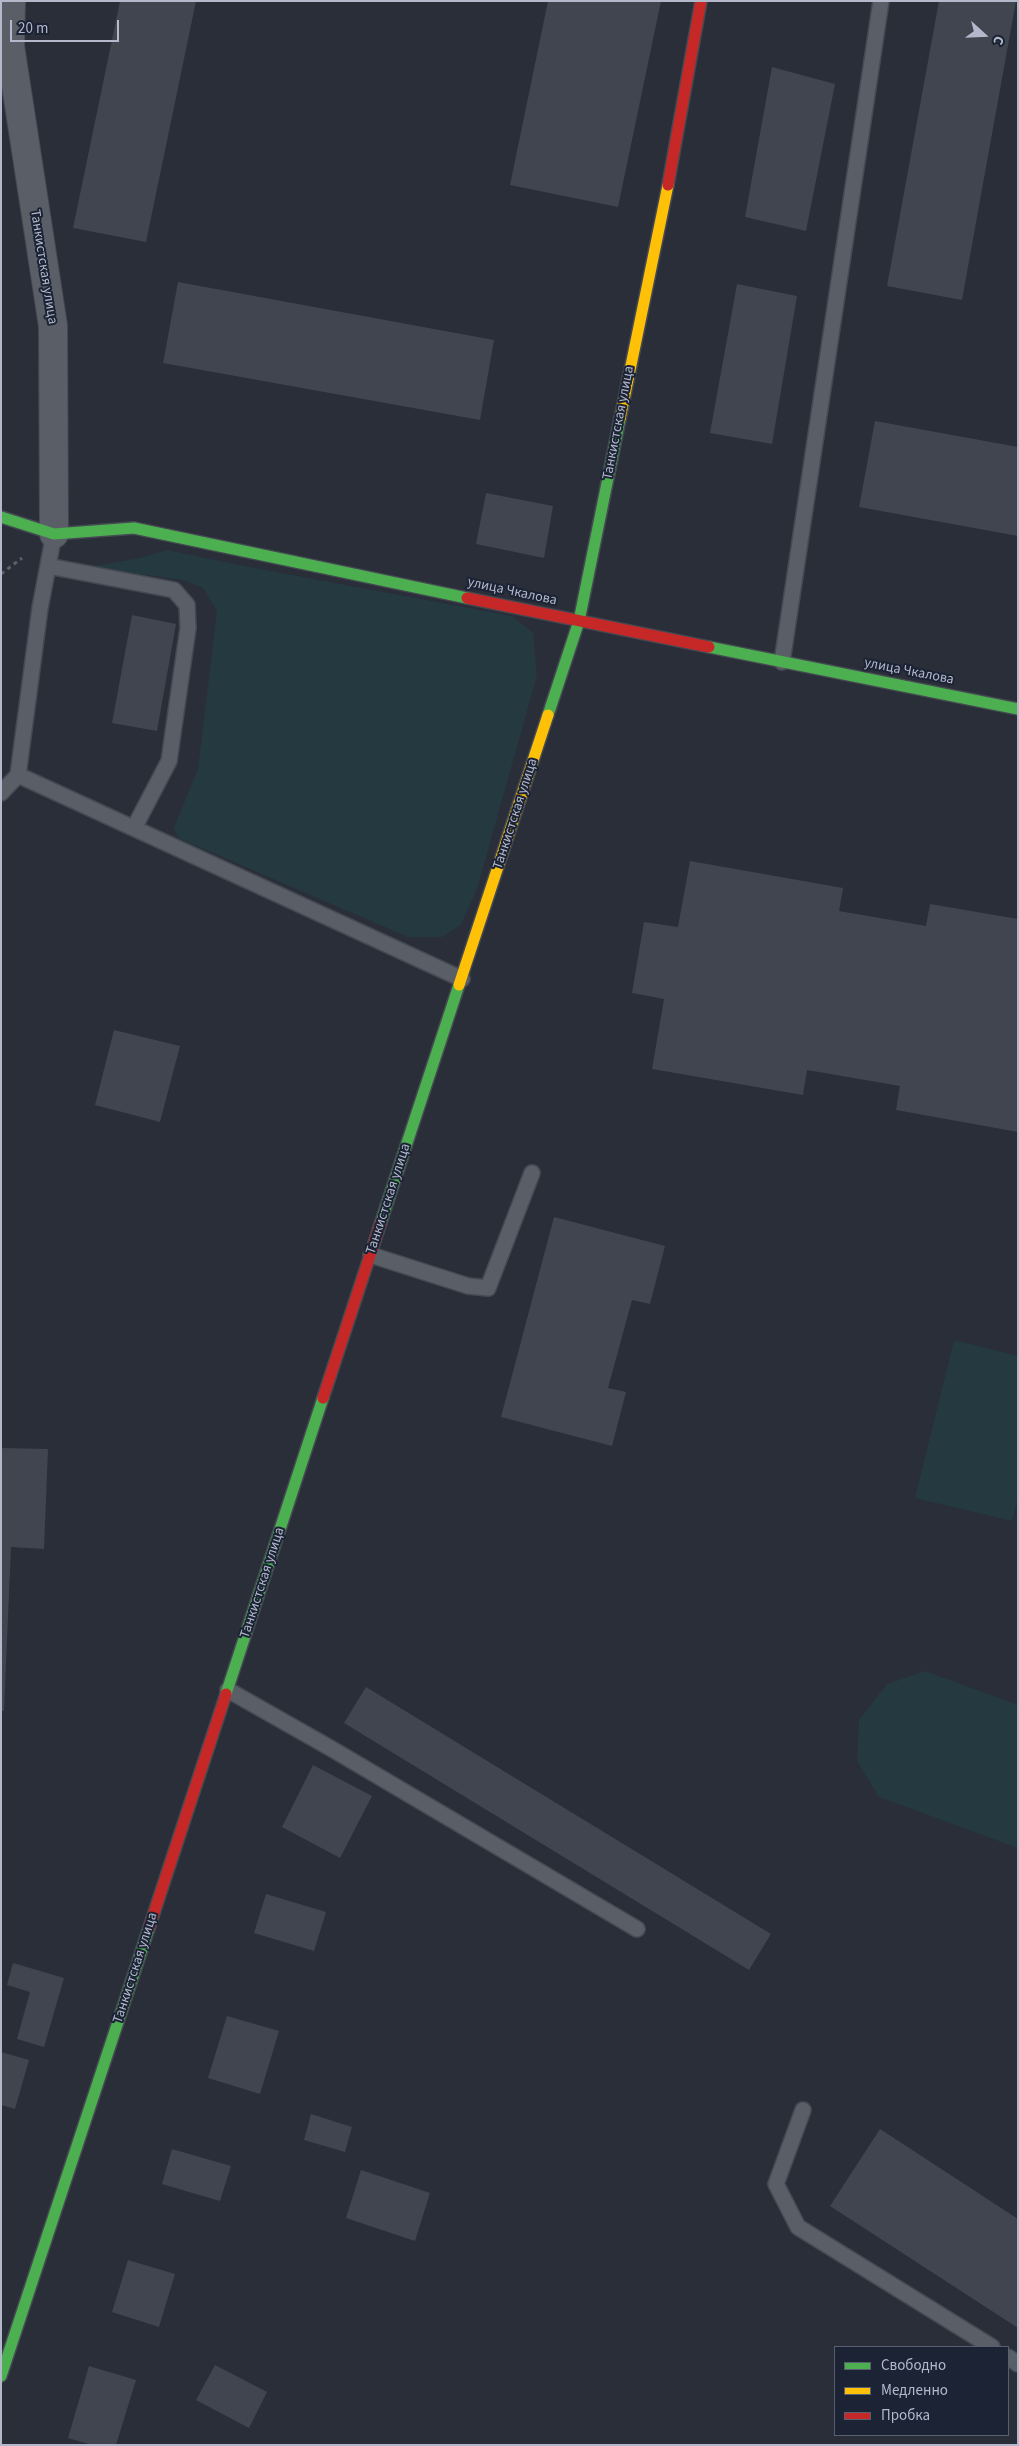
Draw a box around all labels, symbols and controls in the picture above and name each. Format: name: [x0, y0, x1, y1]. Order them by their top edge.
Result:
scale bar: [12, 10, 121, 42]
north arrow: [959, 10, 1009, 60]
text: 20 m: [18, 18, 48, 39]
text: С: [987, 33, 1009, 47]
street label: Танкистская улица: [26, 209, 60, 325]
street label: Танкистская улица: [600, 365, 638, 481]
street label: улица Чкалова: [466, 574, 558, 610]
street label: улица Чкалова: [863, 655, 955, 689]
street label: Танкистская улица: [490, 756, 542, 872]
street label: Танкистская улица: [363, 1141, 415, 1257]
street label: Танкистская улица: [237, 1525, 289, 1641]
street label: Танкистская улица: [110, 1910, 162, 2026]
legend: [834, 2346, 1009, 2436]
text: Свободно: [881, 2355, 946, 2376]
text: Медленно: [881, 2380, 948, 2401]
text: Пробка: [881, 2405, 930, 2426]

